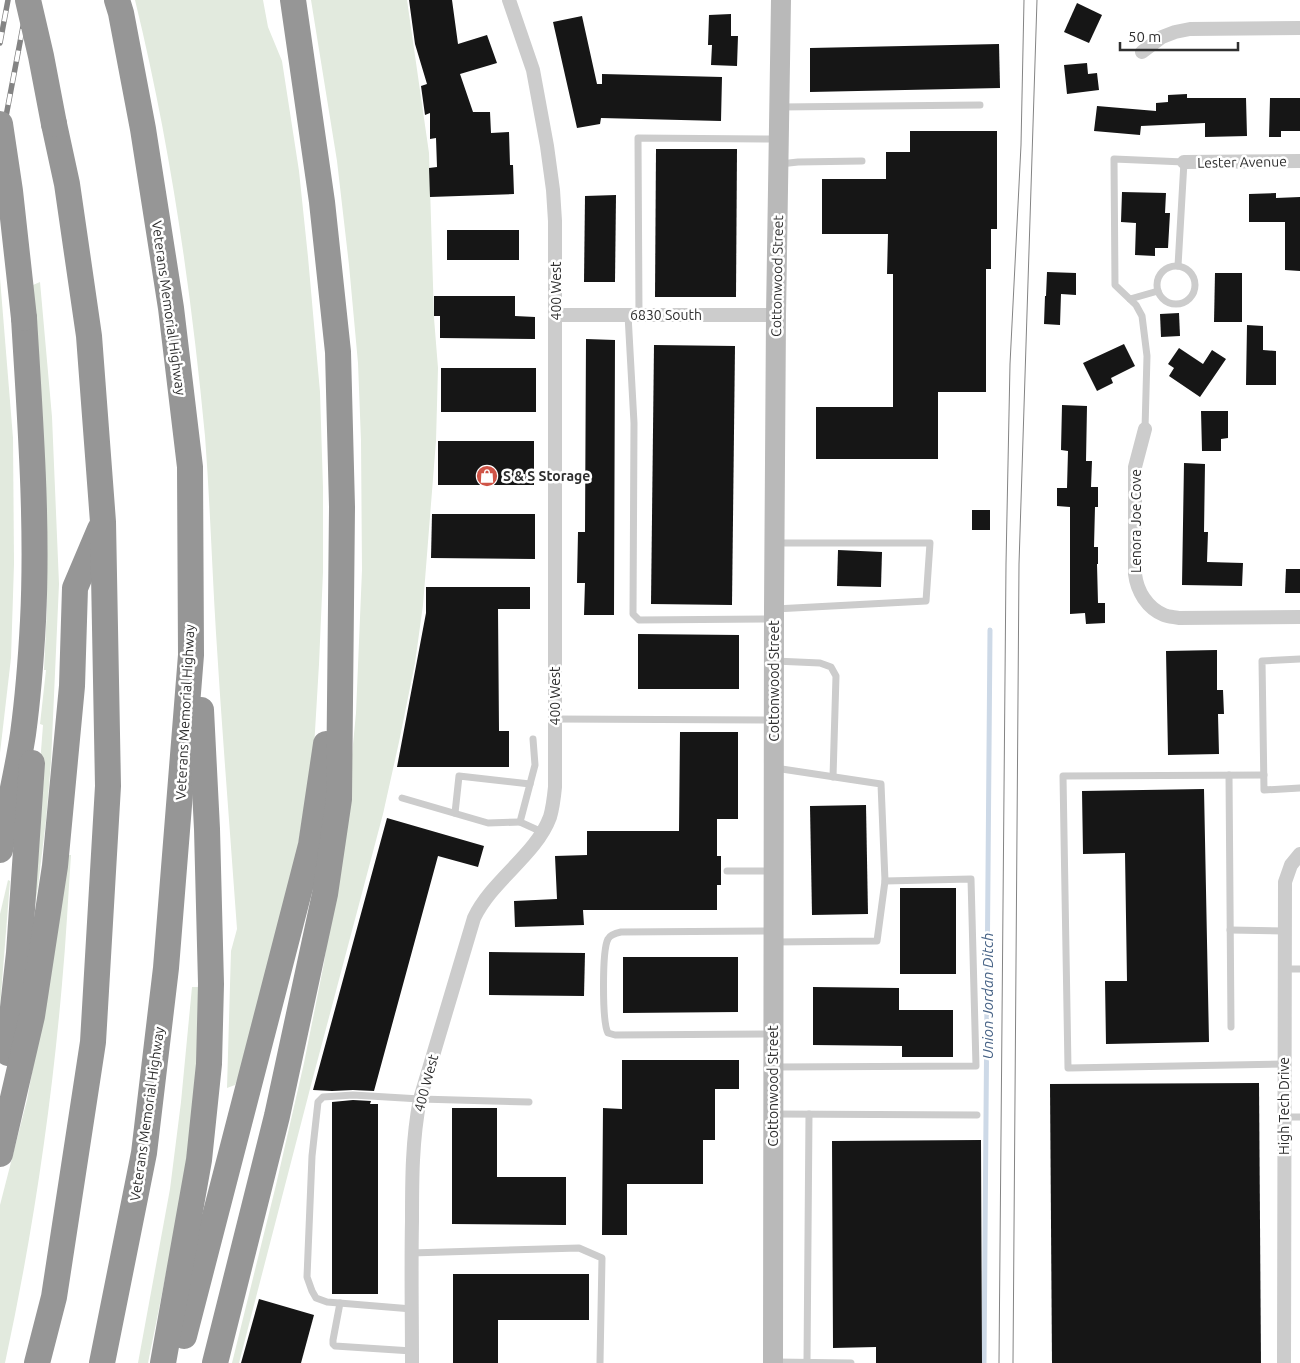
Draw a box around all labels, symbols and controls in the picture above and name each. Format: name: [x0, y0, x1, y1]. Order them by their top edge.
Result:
scale bar: [1120, 20, 1238, 52]
text: 50 m: [1128, 28, 1161, 45]
street label: Lester Avenue: [1197, 153, 1287, 171]
street label: Cottonwood Street: [768, 215, 786, 337]
street label: Veterans Memorial Highway: [149, 220, 189, 396]
street label: 400 West: [548, 261, 564, 320]
street label: 6830 South: [630, 307, 702, 323]
shop icon: S & S Storage: [475, 464, 499, 488]
place label: S & S Storage: [503, 468, 590, 484]
street label: Lenora Joe Cove: [1128, 469, 1144, 573]
street label: Cottonwood Street: [766, 620, 782, 742]
street label: Veterans Memorial Highway: [172, 623, 198, 800]
street label: 400 West: [547, 666, 563, 725]
water label: Union Jordan Ditch: [979, 933, 996, 1059]
street label: Cottonwood Street: [765, 1025, 781, 1147]
street label: Veterans Memorial Highway: [127, 1026, 167, 1202]
street label: 400 West: [411, 1052, 441, 1114]
street label: High Tech Drive: [1276, 1057, 1292, 1155]

